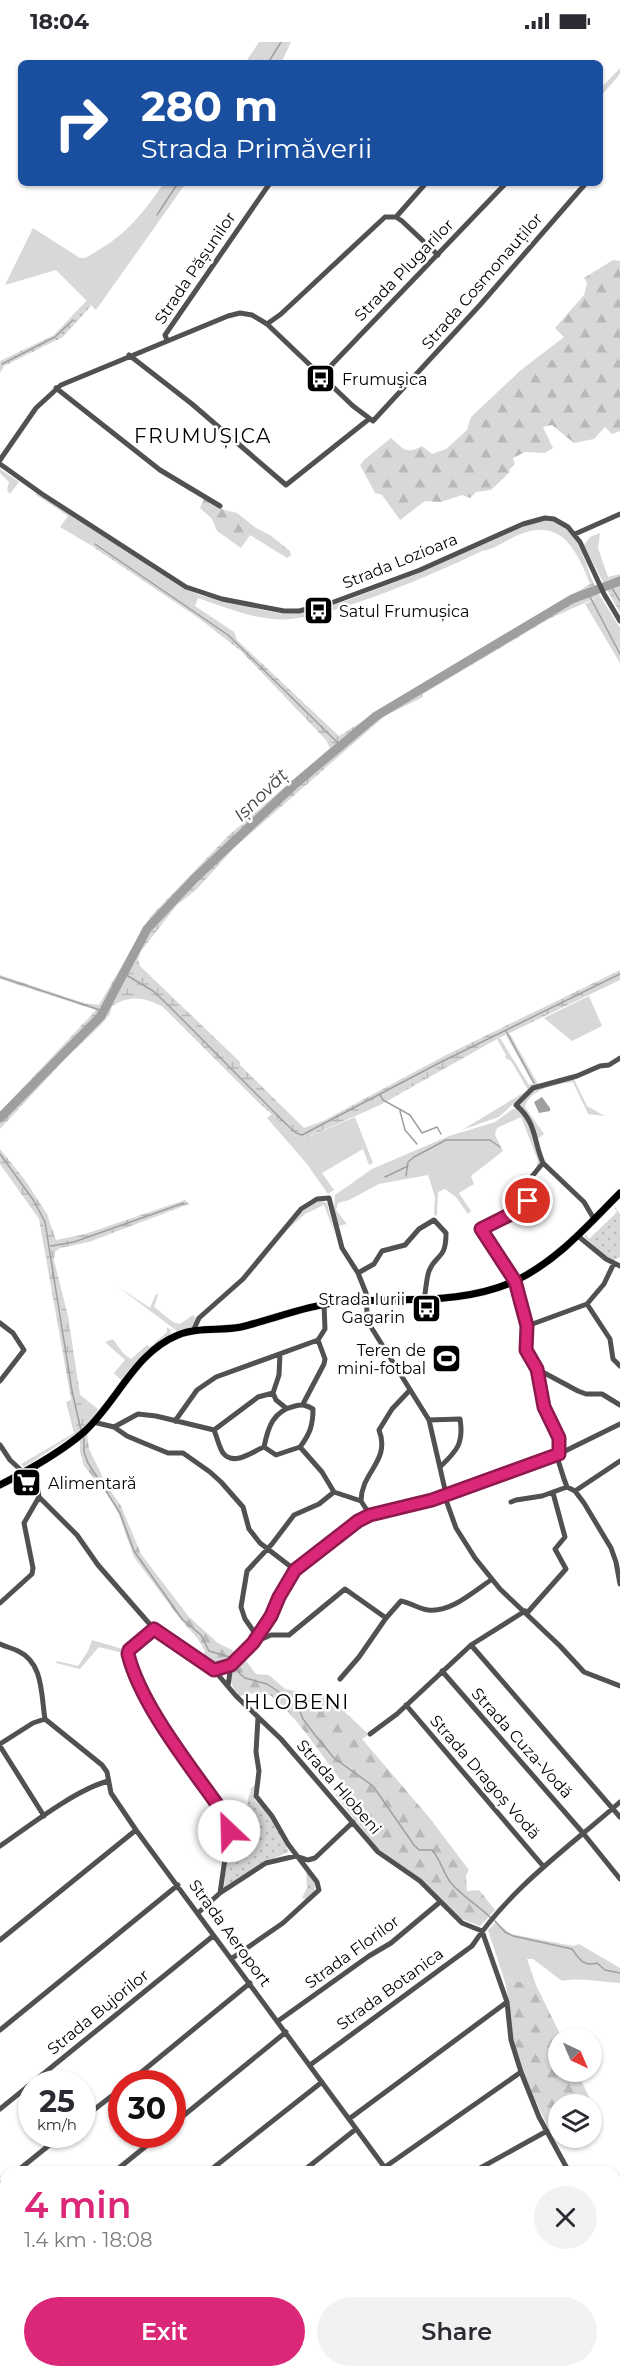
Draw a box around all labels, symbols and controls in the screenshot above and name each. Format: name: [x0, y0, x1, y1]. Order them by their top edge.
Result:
text: 18:04: [30, 8, 89, 35]
text: 280 m: [141, 80, 278, 132]
icon: right: [42, 84, 120, 162]
text: Strada Primăverii: [141, 132, 372, 165]
street label: Strada Pășunilor: [150, 208, 240, 328]
street label: Strada Cosmonauților: [418, 209, 547, 354]
street label: Strada Plugarilor: [351, 215, 457, 325]
bus stop icon: Frumuşica: [305, 363, 337, 395]
place label: Frumuşica: [342, 370, 427, 389]
district label: FRUMUȘICA: [134, 424, 272, 449]
street label: Strada Lozioara: [340, 529, 460, 593]
bus stop icon: Satul Frumușica: [302, 595, 334, 627]
place label: Satul Frumușica: [339, 602, 469, 622]
water label: Ișnovăț: [229, 764, 294, 827]
pin: [502, 1175, 553, 1226]
icon: arrive: [511, 1184, 544, 1217]
place label: Strada Iurii Gagarin: [318, 1290, 405, 1327]
bus stop icon: Strada Iurii Gagarin: [410, 1292, 442, 1324]
place label: Teren de mini-fotbal: [337, 1341, 426, 1378]
sports icon: Teren de mini-fotbal: [431, 1343, 463, 1375]
supermarket icon: Alimentară: [11, 1467, 43, 1499]
place label: Alimentară: [48, 1474, 136, 1493]
street label: Strada Cuza-Vodă: [467, 1684, 577, 1802]
district label: HLOBENI: [244, 1690, 350, 1714]
street label: Strada Dragoș Vodă: [425, 1711, 544, 1844]
street label: Strada Hlobeni: [293, 1736, 385, 1838]
position arrow: [197, 1799, 261, 1863]
street label: Strada Aeroport: [185, 1876, 275, 1991]
street label: Strada Florilor: [301, 1911, 403, 1993]
street label: Strada Botanica: [333, 1944, 447, 2034]
street label: Strada Bujorilor: [44, 1965, 152, 2059]
north arrow: [548, 2028, 602, 2082]
map controls: [548, 2028, 602, 2148]
speed limit sign: 30: [108, 2070, 186, 2148]
text: 25: [39, 2083, 75, 2120]
button: layers: [548, 2094, 602, 2148]
text: km/h: [37, 2115, 77, 2134]
text: 4 min: [24, 2183, 131, 2227]
button: close: [534, 2186, 597, 2249]
text: 1.4 km · 18:08: [24, 2228, 152, 2252]
button: Exit: [24, 2297, 305, 2366]
button: Share: [317, 2297, 597, 2366]

